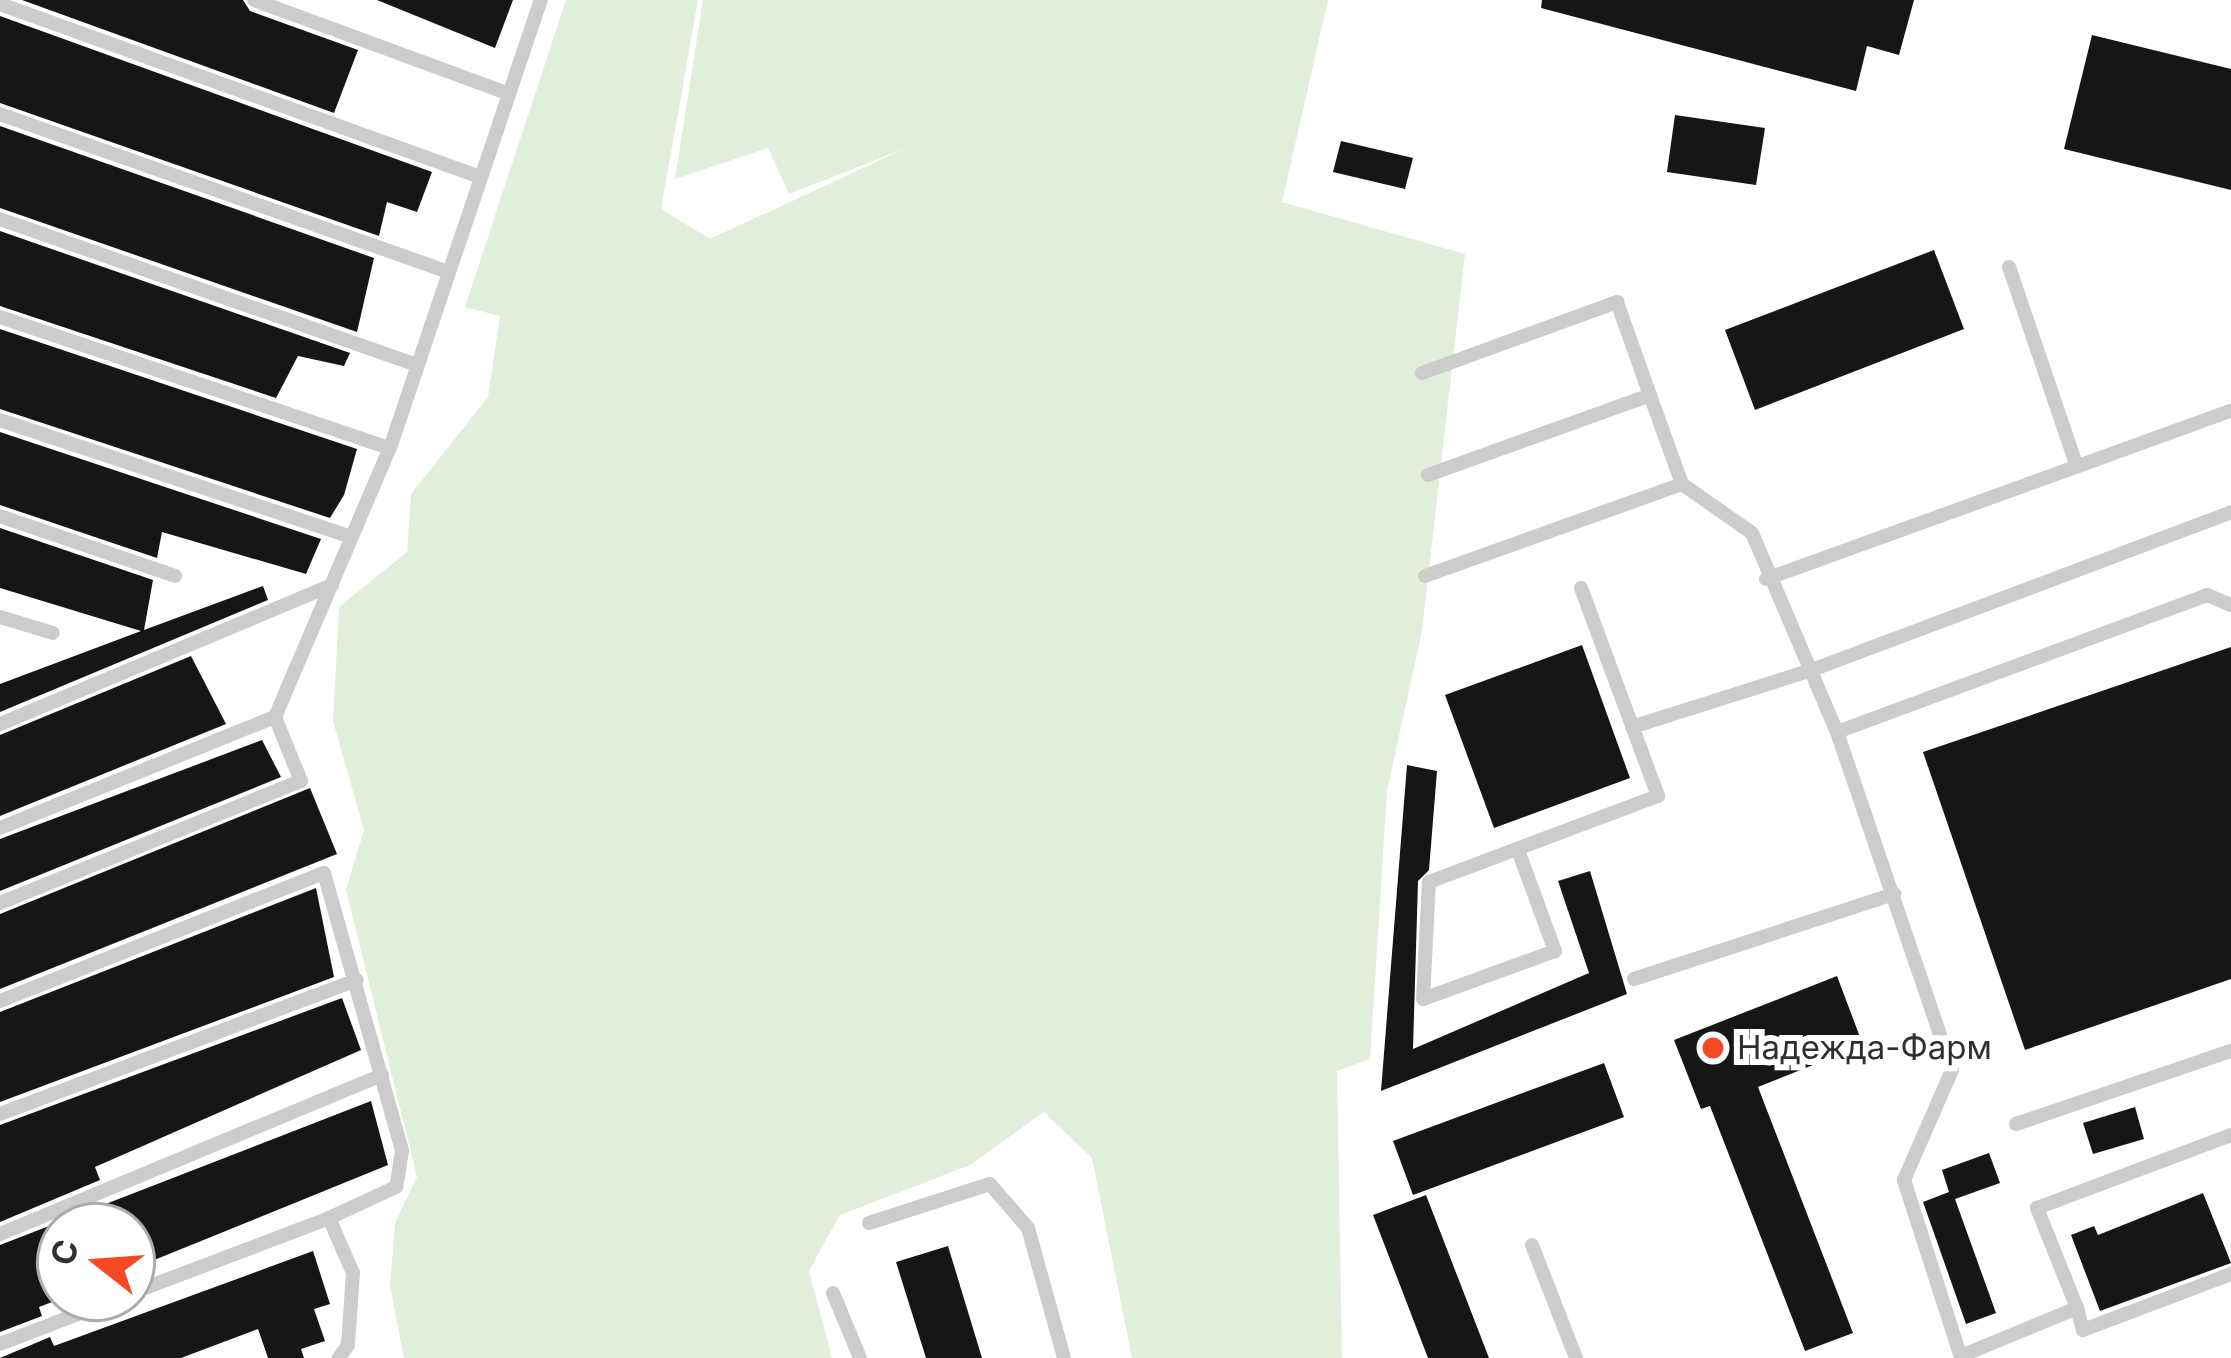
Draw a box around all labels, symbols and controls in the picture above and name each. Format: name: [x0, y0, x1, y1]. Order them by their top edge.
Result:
place label: Надежда-Фарм: [1737, 1028, 1992, 1068]
marker: Надежда-Фарм: [1700, 1035, 1726, 1061]
north arrow: [36, 1202, 156, 1322]
text: С: [42, 1235, 87, 1270]

